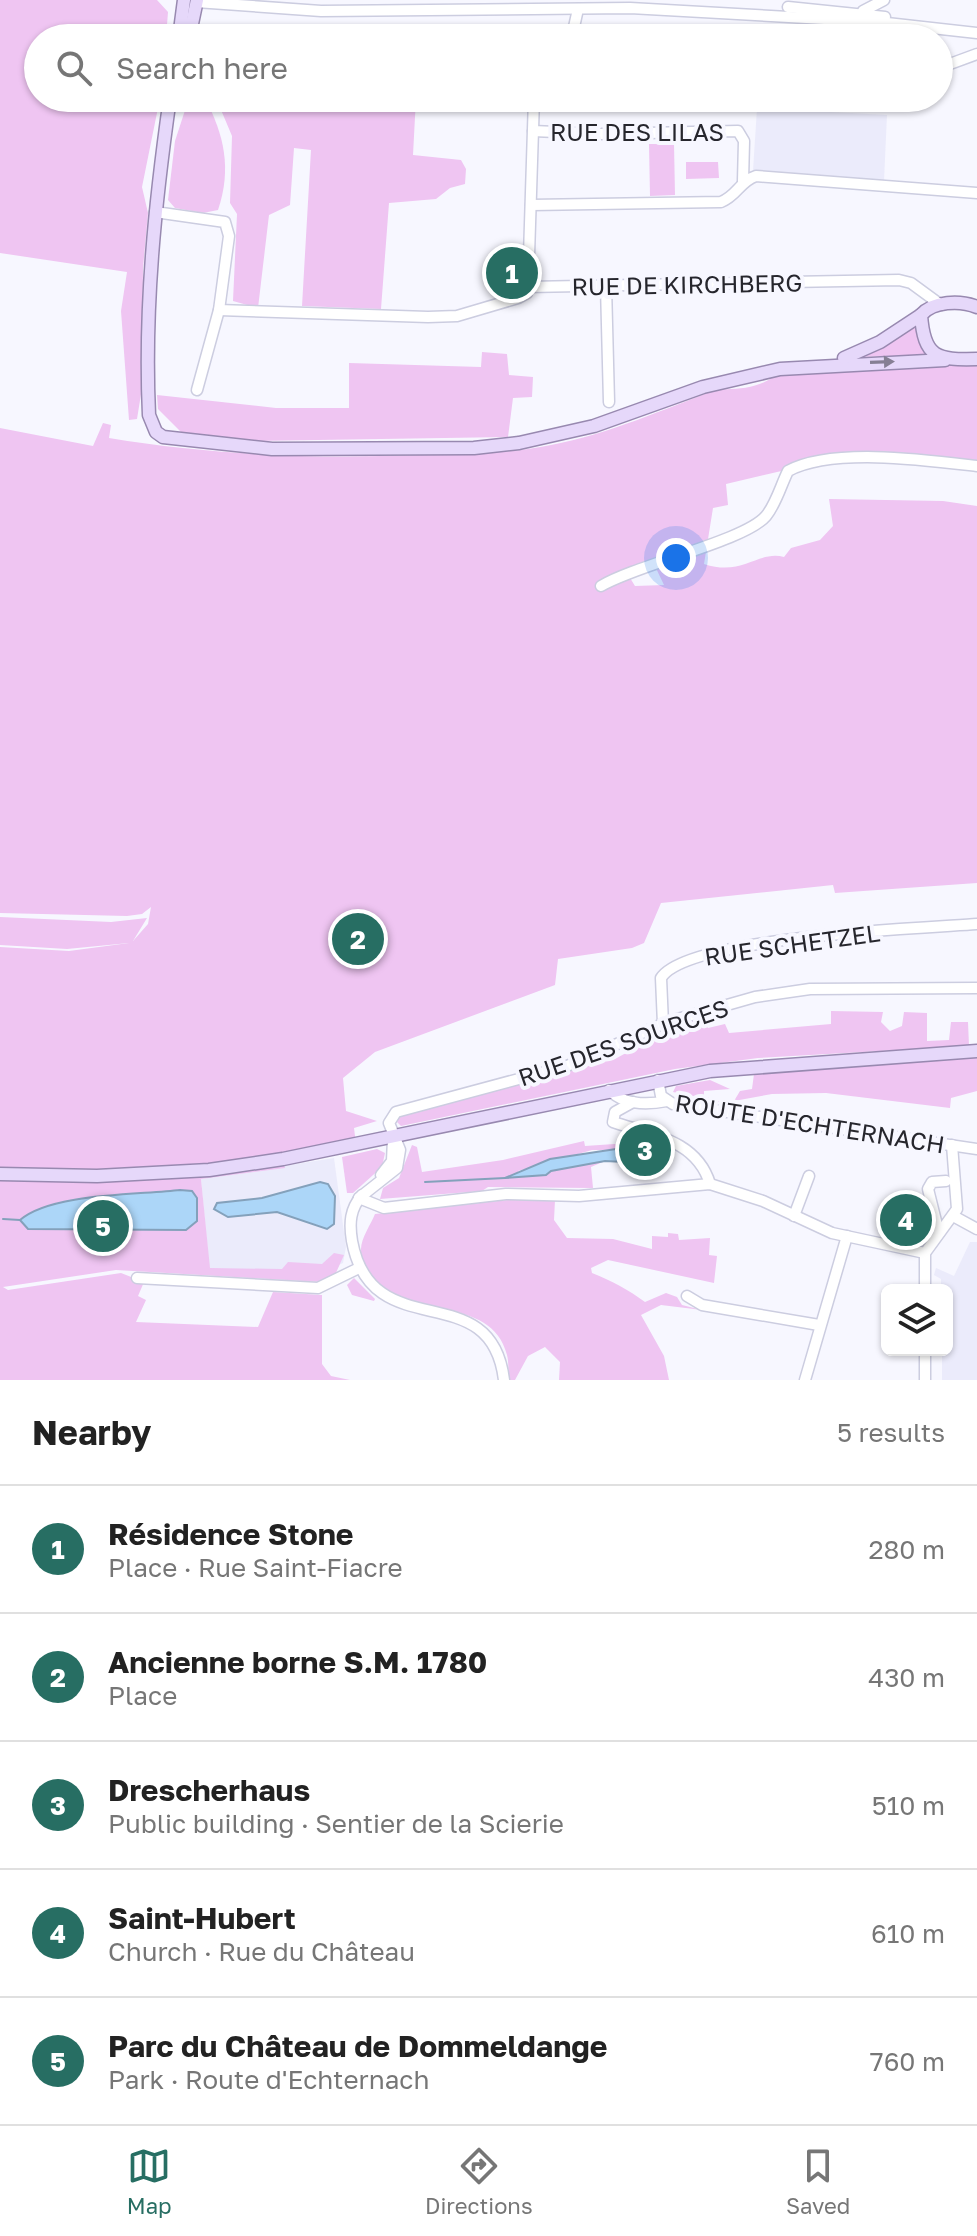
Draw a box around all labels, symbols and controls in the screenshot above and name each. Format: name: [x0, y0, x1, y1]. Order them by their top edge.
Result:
search box: [24, 24, 953, 112]
icon: search: [52, 46, 96, 90]
text: Search here: [116, 50, 288, 86]
street label: RUE DES LILAS: [550, 117, 724, 146]
pin: 1: [486, 243, 538, 303]
street label: RUE DE KIRCHBERG: [571, 267, 803, 301]
one-way arrow: [870, 356, 895, 369]
your location: [656, 538, 696, 578]
pin: 2: [332, 909, 384, 969]
street label: RUE SCHETZEL: [703, 917, 882, 971]
street label: RUE DES SOURCES: [514, 992, 732, 1092]
street label: ROUTE D'ECHTERNACH: [673, 1087, 947, 1159]
pin: 3: [619, 1120, 671, 1180]
pin: 4: [880, 1190, 932, 1250]
pin: 5: [77, 1196, 129, 1256]
map controls: [881, 1284, 953, 1356]
button: layers: [881, 1284, 953, 1356]
text: Nearby: [32, 1412, 152, 1452]
text: 5 results: [837, 1417, 945, 1448]
text: Résidence Stone: [108, 1516, 354, 1552]
text: 1: [51, 1534, 65, 1565]
text: 280 m: [868, 1534, 945, 1565]
text: Place · Rue Saint-Fiacre: [108, 1552, 403, 1583]
text: Ancienne borne S.M. 1780: [108, 1644, 487, 1680]
text: 2: [50, 1662, 66, 1693]
text: 430 m: [868, 1662, 945, 1693]
text: Place: [108, 1680, 177, 1711]
text: Drescherhaus: [108, 1772, 310, 1808]
text: 3: [50, 1790, 66, 1821]
text: 510 m: [872, 1790, 945, 1821]
text: Public building · Sentier de la Scierie: [108, 1808, 564, 1839]
text: Saint-Hubert: [108, 1900, 296, 1936]
text: 4: [50, 1918, 66, 1949]
text: 610 m: [871, 1918, 945, 1949]
text: Church · Rue du Château: [108, 1936, 415, 1967]
text: Parc du Château de Dommeldange: [108, 2028, 608, 2064]
text: 5: [50, 2046, 66, 2077]
text: 760 m: [870, 2046, 945, 2077]
text: Park · Route d'Echternach: [108, 2064, 430, 2095]
tab: Map: [127, 2144, 172, 2219]
tab: Directions: [425, 2144, 533, 2219]
tab: Saved: [786, 2144, 850, 2219]

